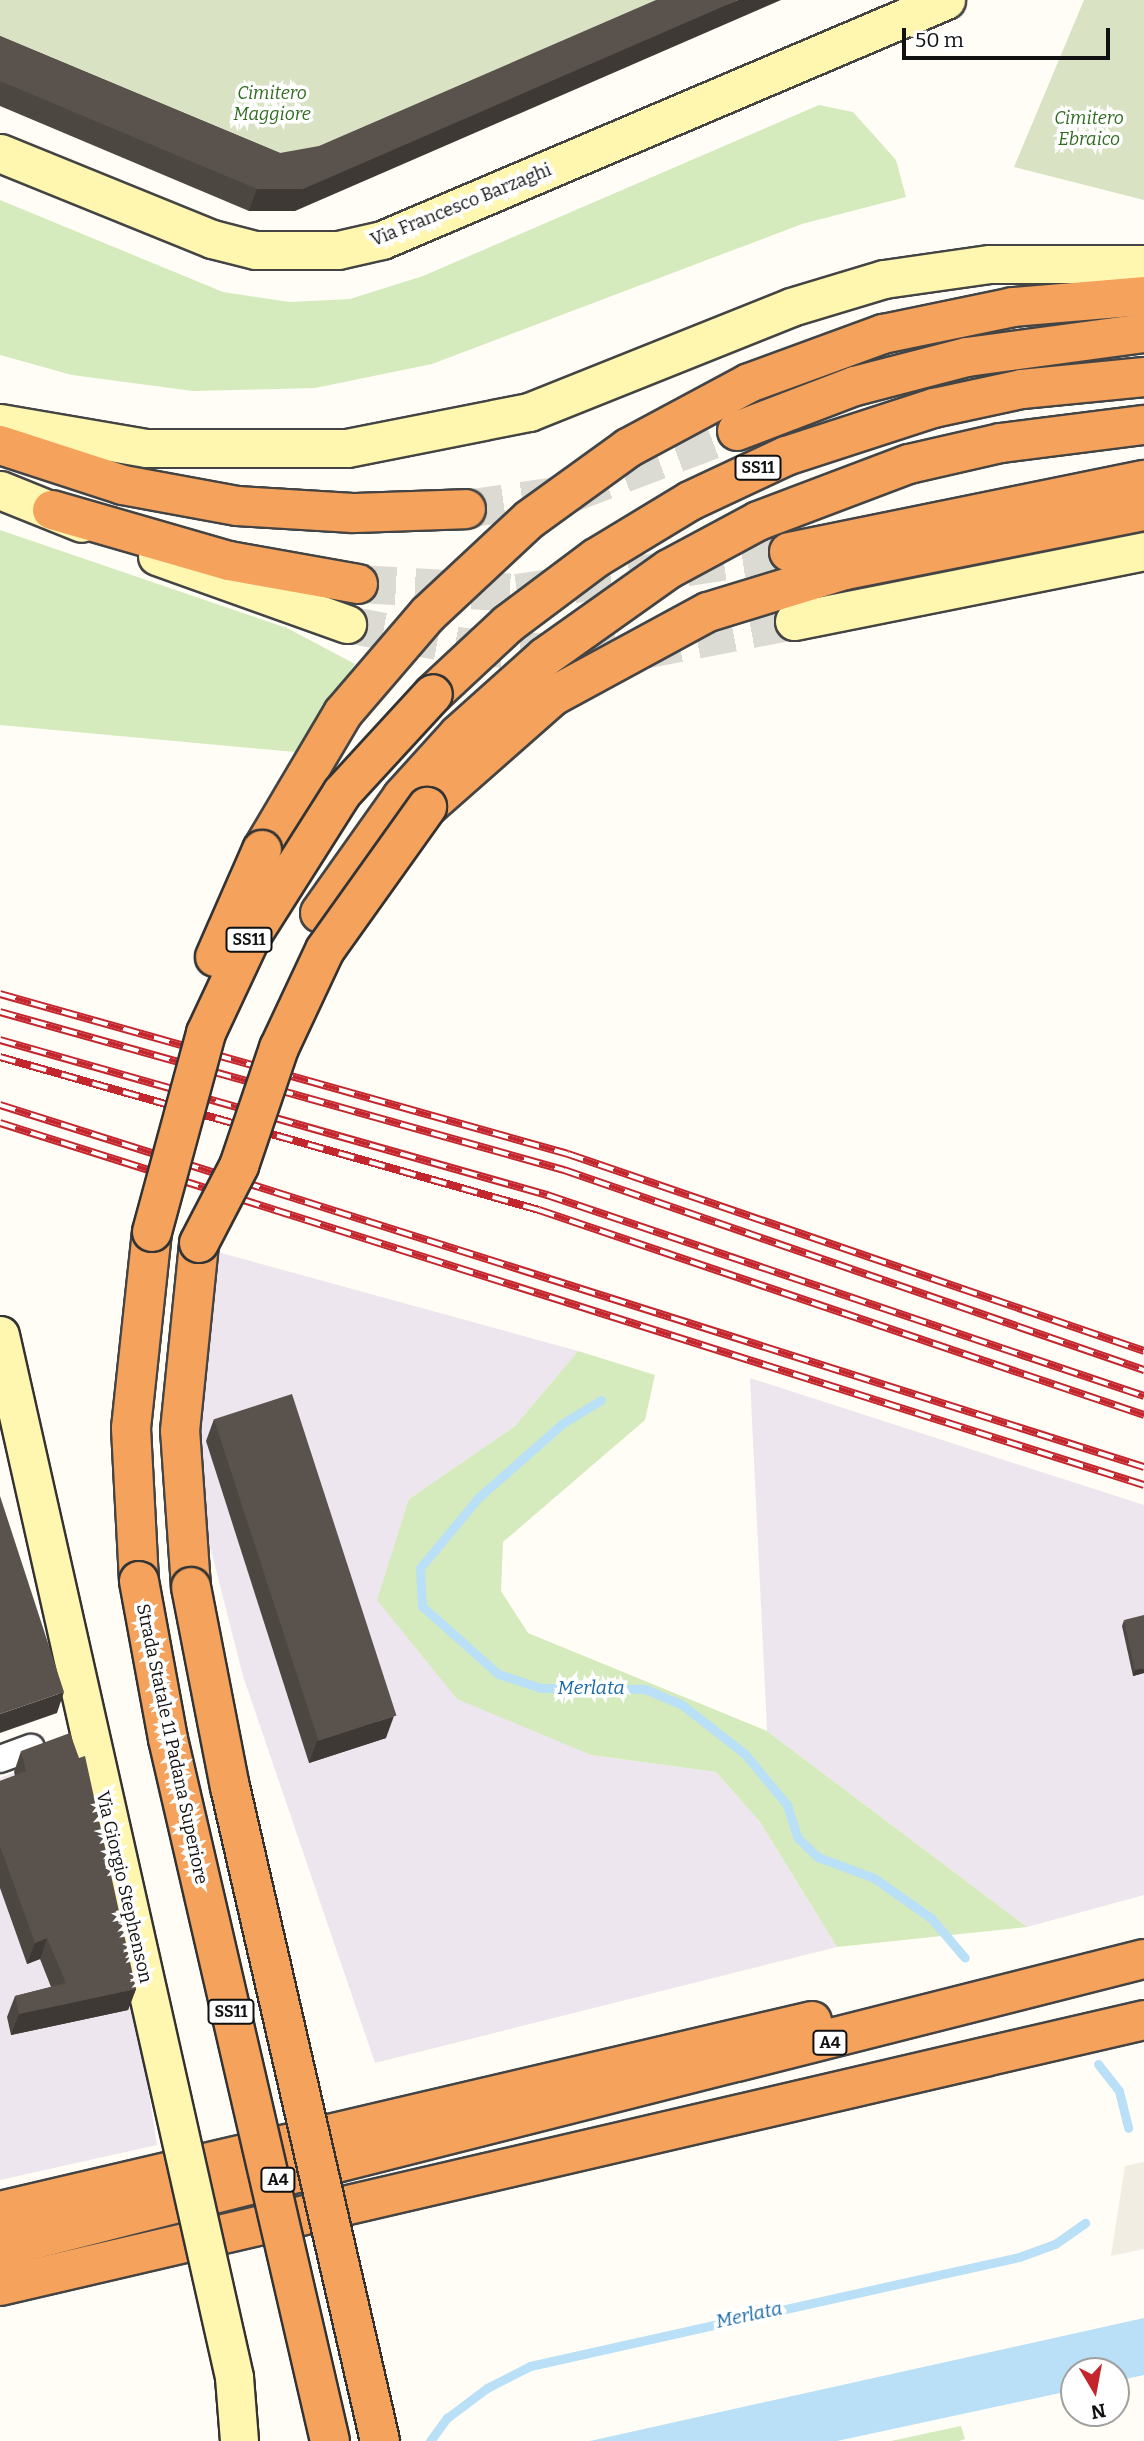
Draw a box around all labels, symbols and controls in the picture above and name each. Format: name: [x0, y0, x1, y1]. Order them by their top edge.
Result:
scale bar: [906, 14, 1114, 58]
text: 50 m: [915, 27, 964, 53]
park label: Cimitero Maggiore: [233, 83, 311, 126]
park label: Cimitero Ebraico: [1054, 108, 1124, 150]
street label: Via Francesco Barzaghi: [368, 159, 554, 251]
road number: SS11: [734, 456, 782, 481]
road number: SS11: [224, 928, 274, 952]
street label: Strada Statale 11 Padana Superiore: [132, 1602, 212, 1886]
water label: Merlata: [557, 1677, 625, 1699]
street label: Via Giorgio Stephenson: [91, 1789, 157, 1985]
road number: SS11: [206, 2000, 256, 2024]
road number: A4: [811, 2030, 849, 2056]
road number: A4: [259, 2168, 297, 2192]
water label: Merlata: [714, 2297, 784, 2333]
north arrow: [1060, 2357, 1130, 2427]
text: N: [1089, 2399, 1108, 2424]

